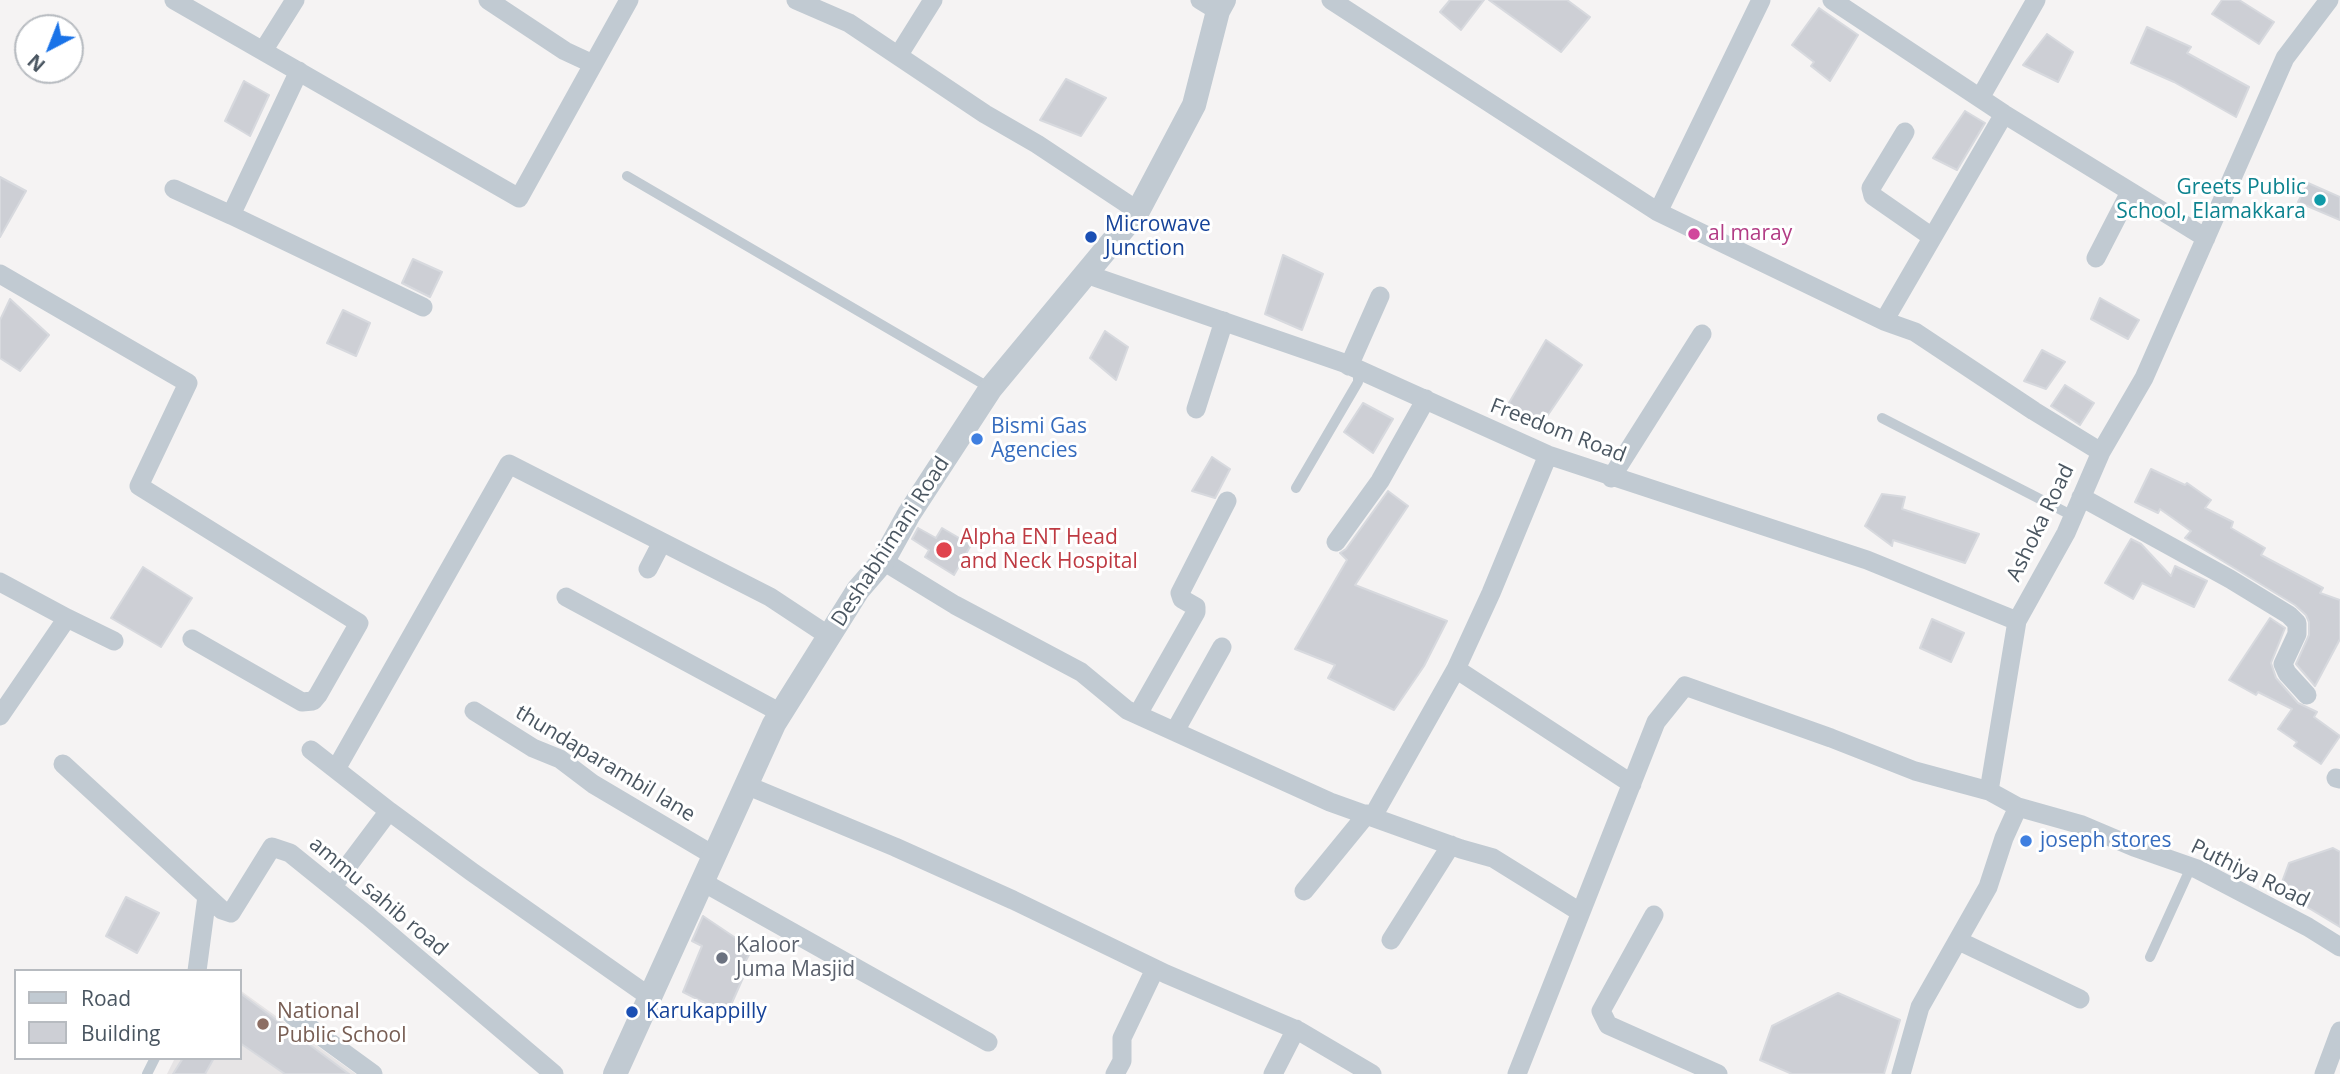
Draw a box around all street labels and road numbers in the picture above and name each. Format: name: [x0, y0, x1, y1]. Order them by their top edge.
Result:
street label: Freedom Road: [1487, 394, 1629, 468]
street label: Deshabhimani Road: [827, 452, 955, 632]
street label: Ashoka Road: [2002, 460, 2080, 586]
street label: thundaparambil lane: [510, 700, 700, 828]
street label: ammu sahib road: [304, 832, 452, 962]
street label: Puthiya Road: [2187, 834, 2313, 914]

